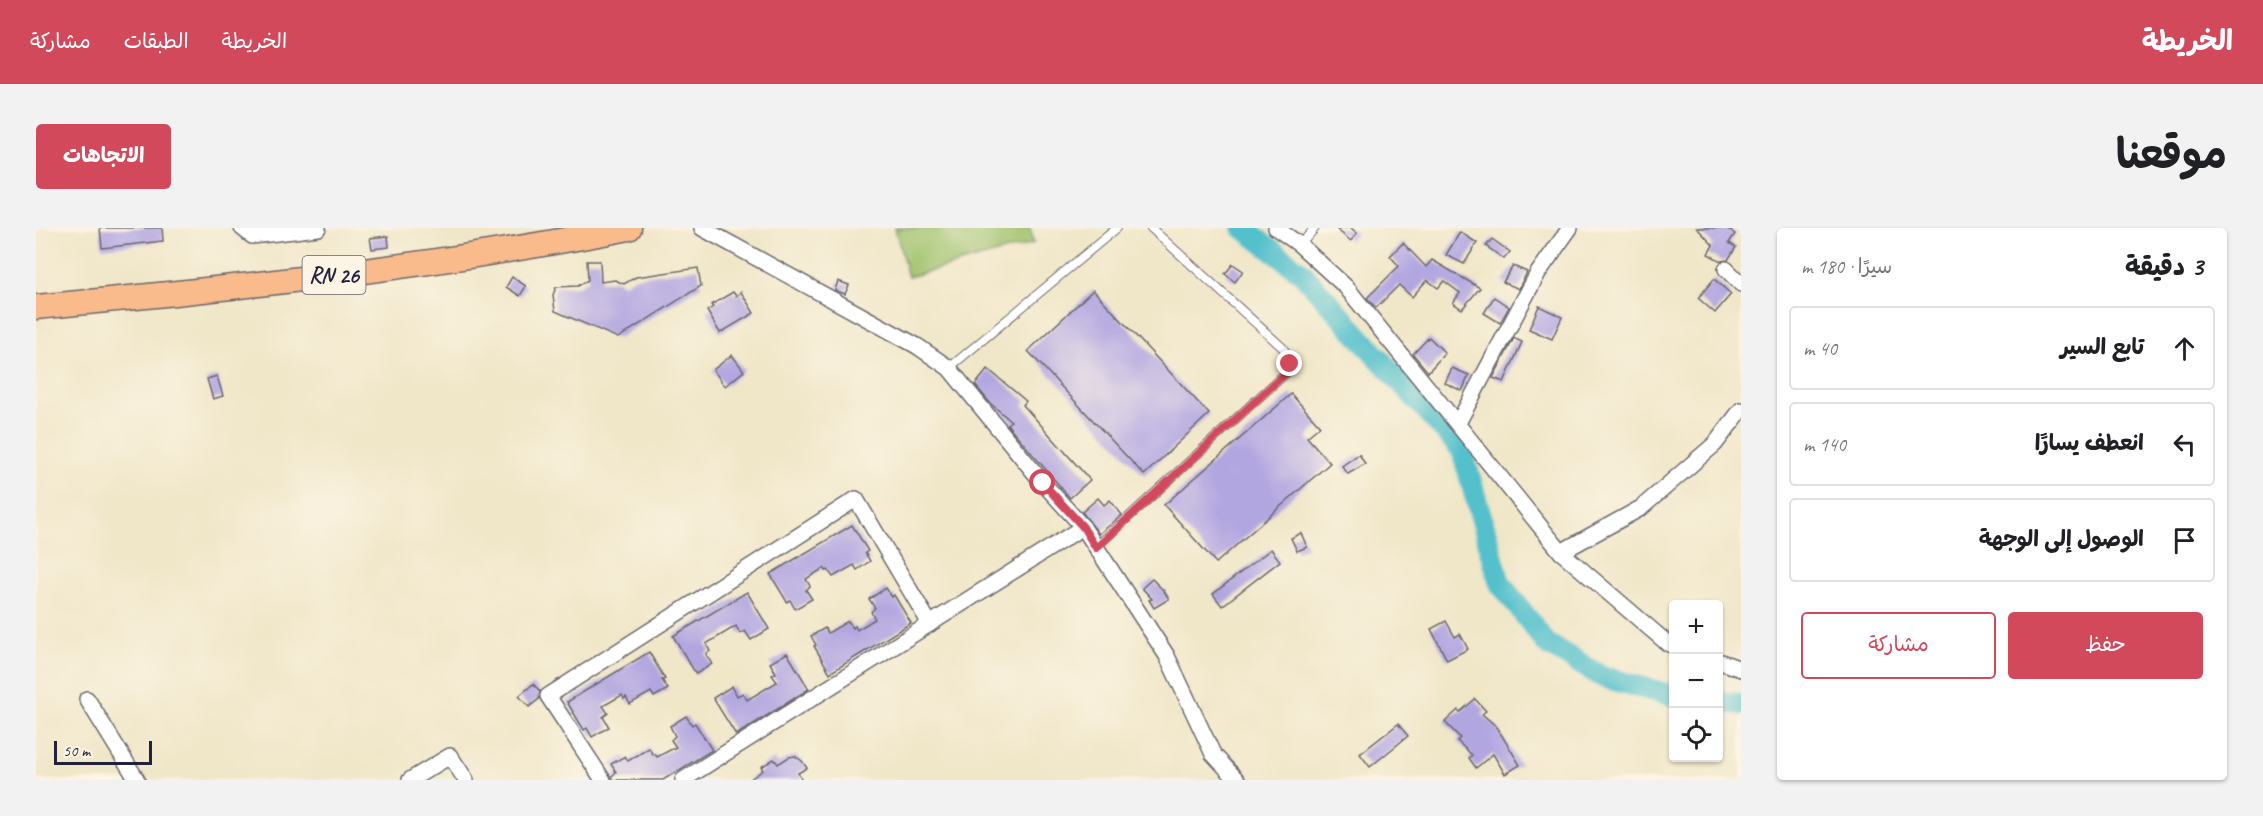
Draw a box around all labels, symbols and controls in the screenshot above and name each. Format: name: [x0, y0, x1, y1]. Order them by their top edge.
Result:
text: الخريطة: [2142, 23, 2233, 58]
text: مشاركة: [30, 28, 91, 54]
text: الطبقات: [124, 28, 189, 54]
text: الخريطة: [222, 28, 287, 54]
button: الاتجاهات: [36, 124, 171, 189]
text: موقعنا: [2116, 128, 2227, 181]
text: 3 دقيقة: [2125, 250, 2203, 283]
text: سيرًا · 180 m: [1801, 254, 1892, 279]
road number: RN 26: [302, 256, 366, 294]
icon: ahead: [2168, 332, 2201, 365]
text: تابع السير: [2060, 333, 2144, 361]
text: 40 m: [1803, 336, 1837, 361]
route end: [1276, 350, 1302, 376]
icon: left: [2168, 428, 2201, 461]
text: انعطف يسارًا: [2035, 429, 2144, 457]
text: 140 m: [1803, 432, 1846, 457]
route start: [1029, 469, 1055, 495]
icon: arrive: [2168, 524, 2201, 557]
text: الوصول إلى الوجهة: [1979, 525, 2144, 553]
map controls: [1669, 600, 1723, 762]
button: +: [1669, 600, 1723, 654]
button: مشاركة: [1801, 612, 1996, 679]
button: حفظ: [2008, 612, 2203, 679]
button: −: [1669, 654, 1723, 708]
button: locate: [1669, 708, 1723, 762]
scale bar: [54, 738, 152, 766]
text: 50 m: [63, 741, 90, 761]

